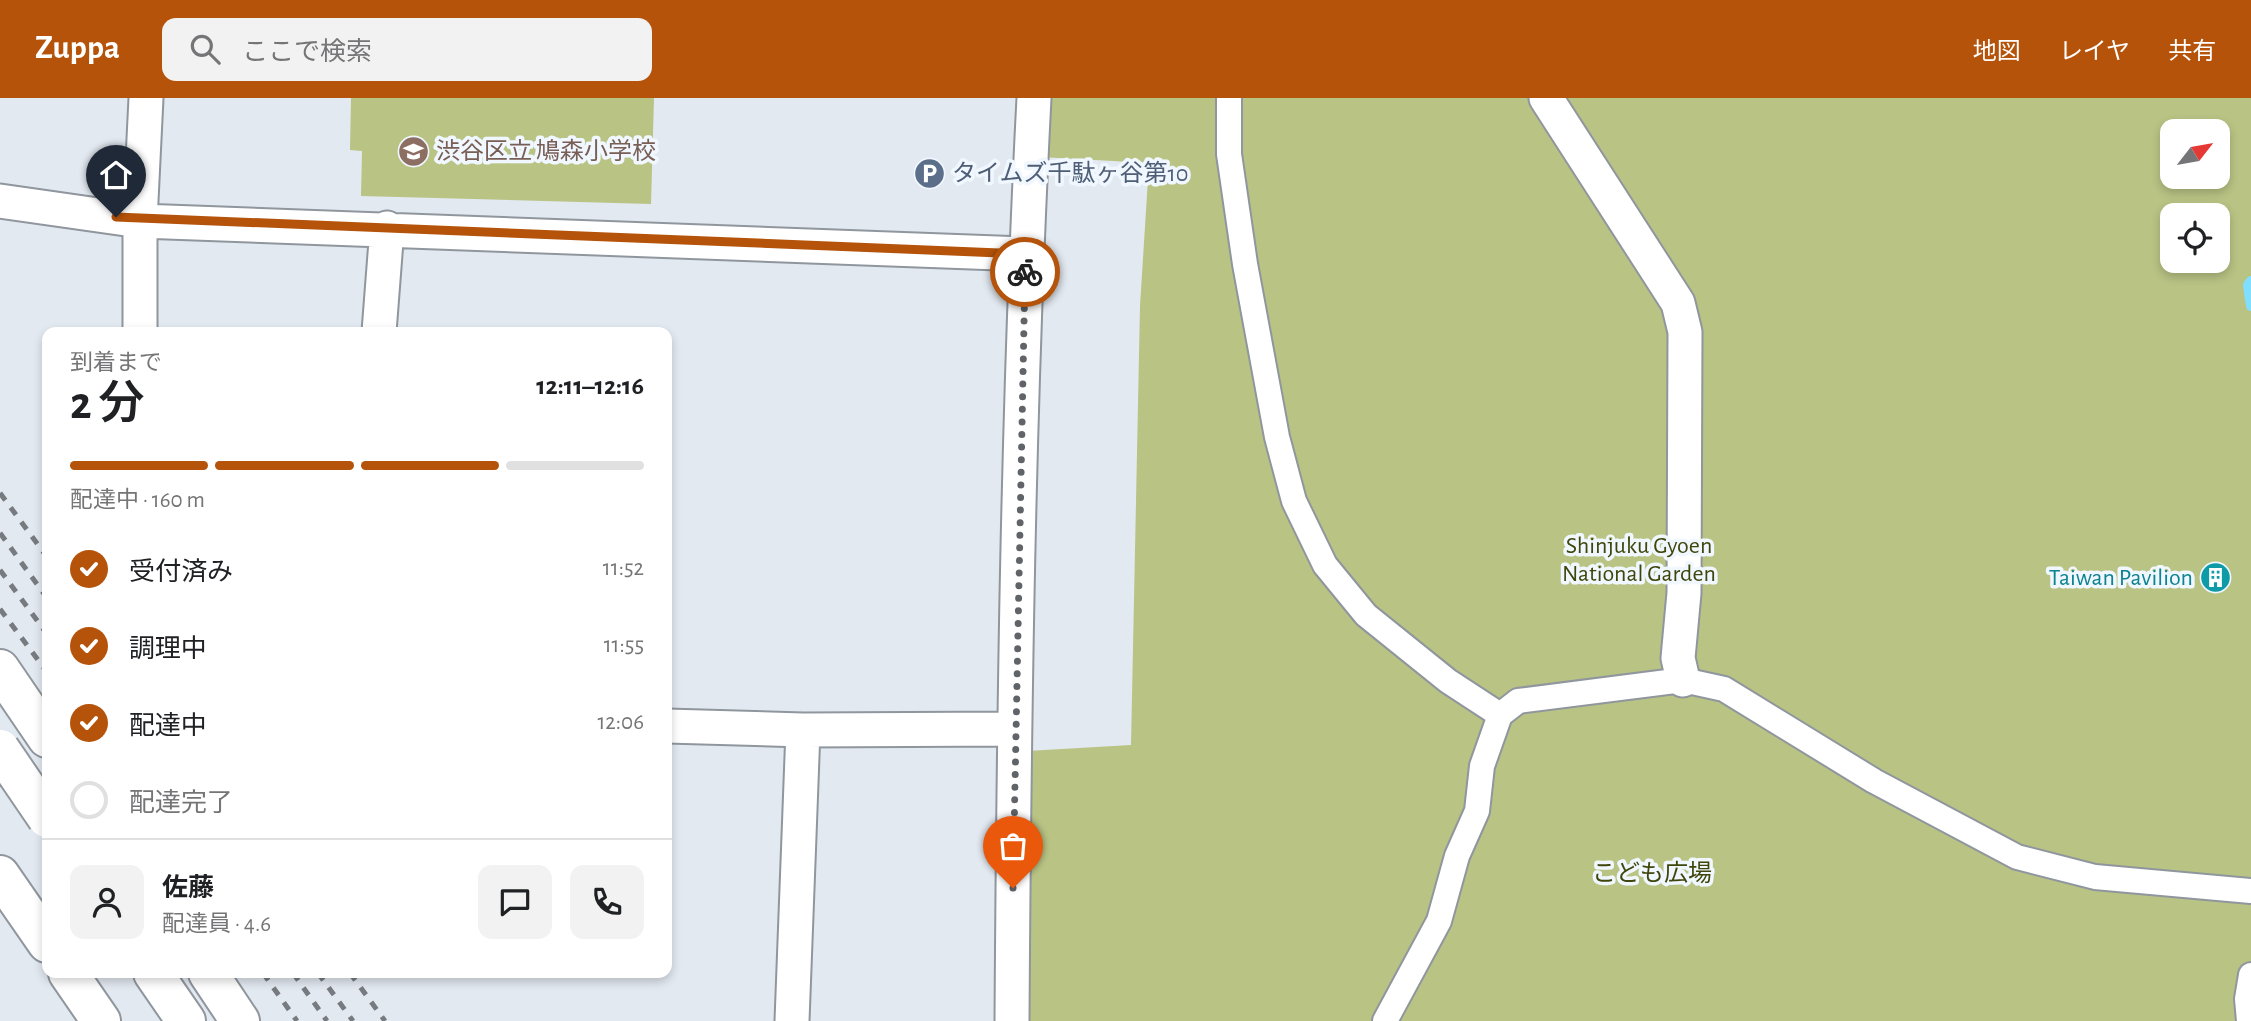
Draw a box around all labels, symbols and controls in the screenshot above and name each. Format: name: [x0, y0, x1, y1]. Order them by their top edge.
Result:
search box: [162, 18, 652, 81]
icon: search: [186, 30, 224, 68]
text: Zuppa: [35, 32, 120, 65]
text: ここで検索: [242, 39, 372, 65]
text: 地図: [1973, 40, 2021, 64]
text: レイヤ: [2059, 40, 2130, 64]
text: 共有: [2168, 40, 2216, 64]
north arrow: [2160, 119, 2230, 189]
map controls: [2160, 119, 2230, 273]
school or university icon: 渋谷区立 鳩森小学校: [396, 135, 430, 169]
place label: 渋谷区立 鳩森小学校: [436, 138, 656, 164]
pin: [86, 145, 146, 217]
icon: home: [97, 156, 135, 194]
parking icon: タイムズ千駄ヶ谷第10: [912, 157, 946, 191]
place label: タイムズ千駄ヶ谷第10: [952, 160, 1188, 186]
button: locate: [2160, 203, 2230, 273]
courier: [990, 237, 1060, 307]
icon: bike: [1006, 253, 1044, 291]
text: 到着まで: [70, 352, 162, 375]
text: 12:11–12:16: [536, 373, 644, 399]
text: 2 分: [70, 381, 145, 427]
text: 配達中 · 160 m: [70, 489, 205, 512]
park label: Shinjuku Gyoen National Garden: [1562, 534, 1716, 586]
icon: check: [70, 550, 108, 588]
text: 11:52: [603, 557, 644, 580]
text: 受付済み: [129, 559, 233, 585]
building icon: Taiwan Pavilion: [2199, 561, 2233, 595]
place label: Taiwan Pavilion: [2049, 566, 2193, 590]
icon: check: [70, 627, 108, 665]
text: 11:55: [604, 634, 644, 657]
text: 調理中: [129, 636, 207, 662]
icon: check: [70, 704, 108, 742]
text: 12:06: [597, 711, 644, 734]
text: 配達中: [129, 713, 207, 739]
text: 配達完了: [129, 790, 233, 816]
pin: [983, 816, 1043, 888]
icon: bag: [994, 827, 1032, 865]
park label: こども広場: [1592, 860, 1712, 886]
button: person: [70, 865, 144, 939]
button: chat: [478, 865, 552, 939]
button: phone: [570, 865, 644, 939]
text: 佐藤: [162, 875, 214, 901]
text: 配達員 · 4.6: [162, 913, 271, 936]

